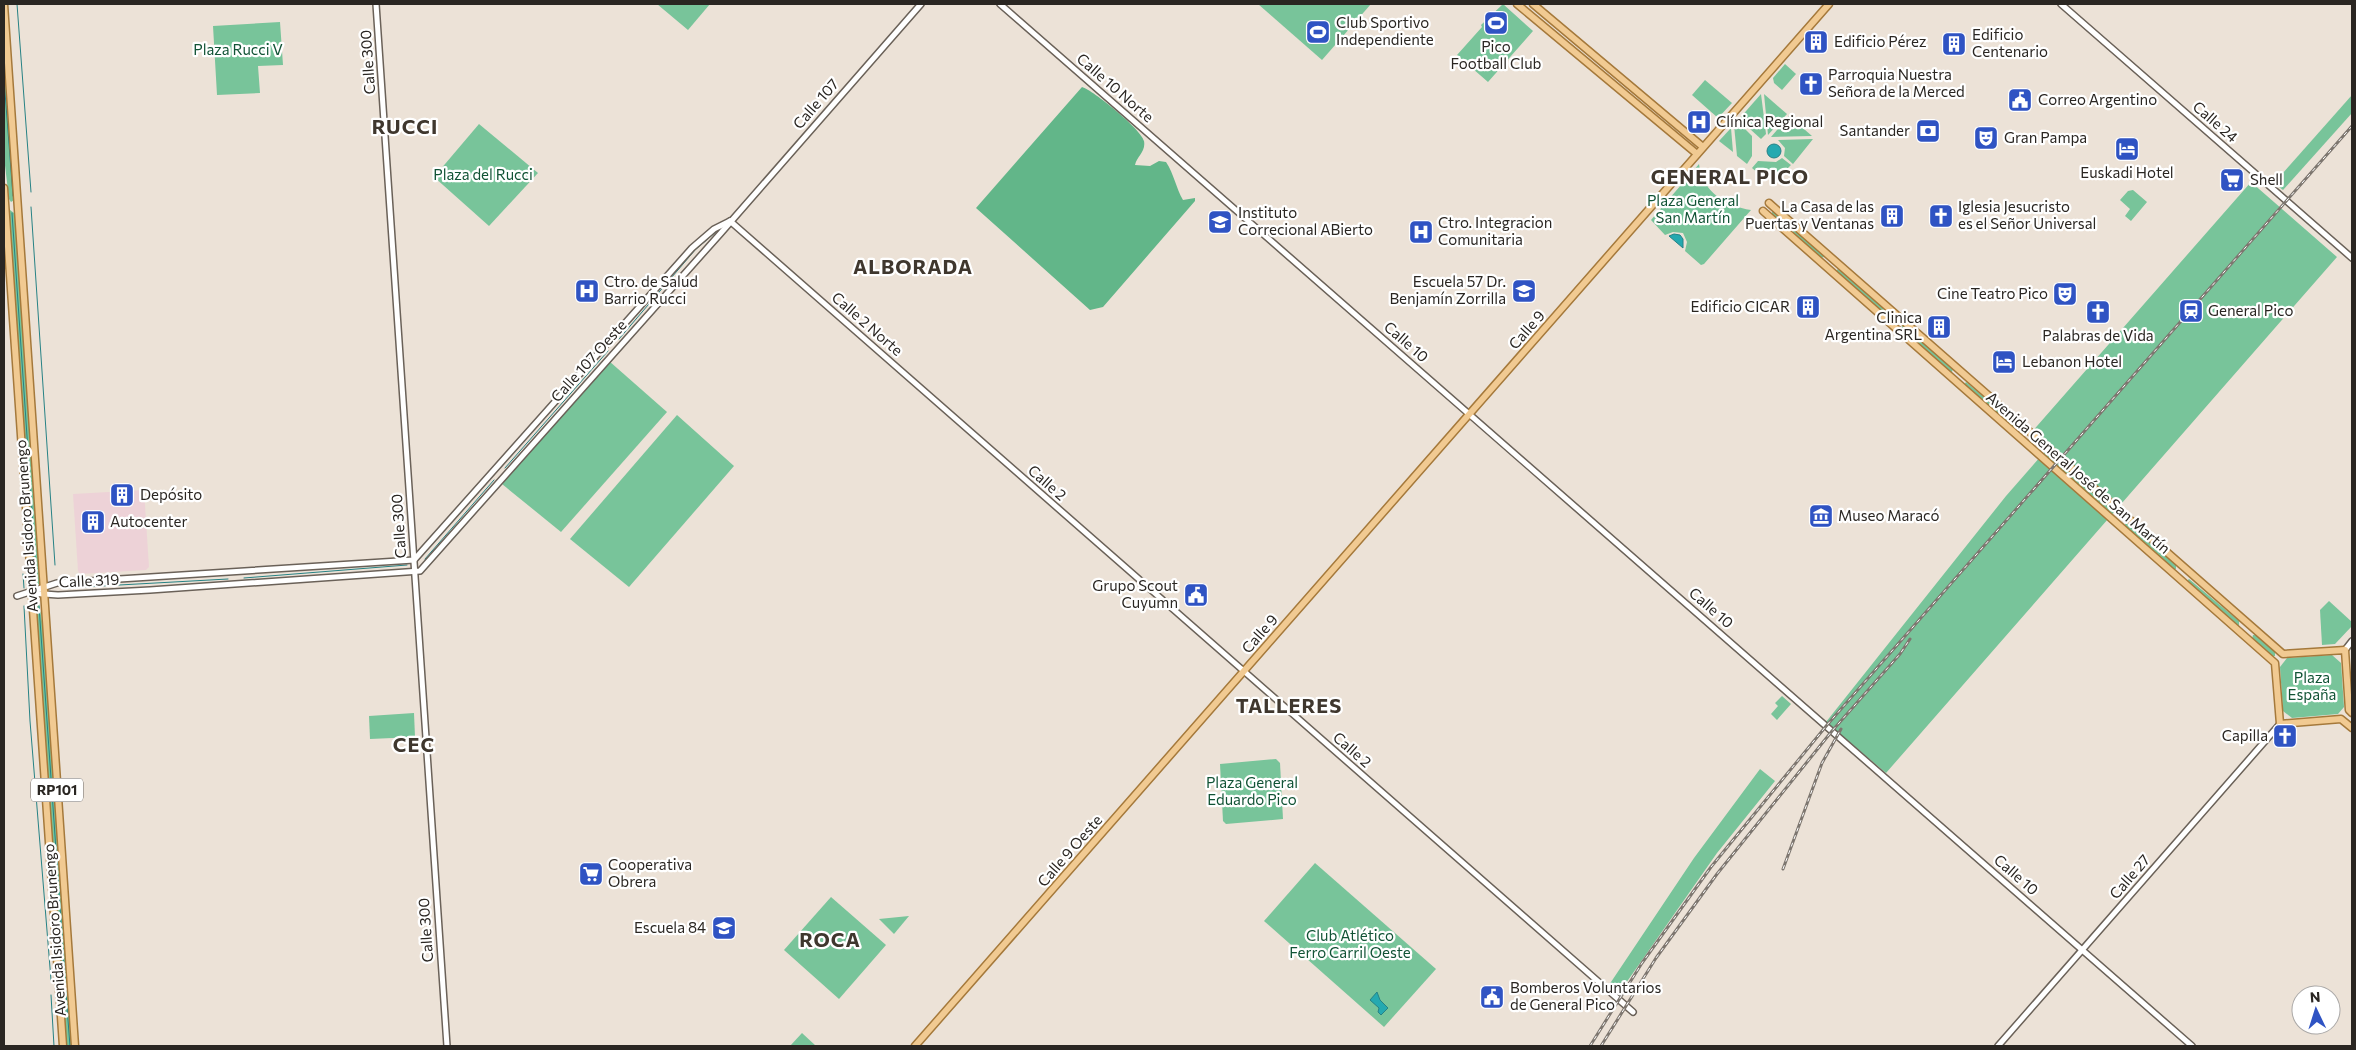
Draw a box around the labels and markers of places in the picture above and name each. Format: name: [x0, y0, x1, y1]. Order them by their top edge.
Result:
sports icon: Pico Football Club: [1483, 10, 1509, 36]
place label: Club Sportivo Independiente: [1336, 13, 1434, 48]
sports icon: Club Sportivo Independiente: [1305, 19, 1331, 45]
place label: Edificio Centenario: [1972, 25, 2048, 60]
building icon: Edificio Pérez: [1803, 29, 1829, 55]
building icon: Edificio Centenario: [1941, 31, 1967, 57]
place label: Edificio Pérez: [1834, 32, 1926, 50]
place label: Pico Football Club: [1451, 37, 1542, 72]
place label: Parroquia Nuestra Señora de la Merced: [1828, 65, 1965, 100]
church icon: Parroquia Nuestra Señora de la Merced: [1798, 71, 1824, 97]
public building icon: Correo Argentino: [2007, 87, 2033, 113]
place label: Correo Argentino: [2038, 90, 2157, 108]
hospital icon: Clínica Regional: [1686, 109, 1712, 135]
place label: Clínica Regional: [1716, 112, 1823, 130]
bank icon: Santander: [1915, 118, 1941, 144]
place label: Santander: [1840, 121, 1910, 139]
theatre icon: Gran Pampa: [1973, 125, 1999, 151]
place label: Gran Pampa: [2004, 128, 2087, 146]
hotel icon: Euskadi Hotel: [2114, 136, 2140, 162]
place label: Euskadi Hotel: [2080, 163, 2174, 181]
supermarket icon: Shell: [2219, 167, 2245, 193]
place label: Shell: [2250, 170, 2283, 188]
place label: La Casa de las Puertas y Ventanas: [1745, 197, 1874, 232]
place label: Iglesia Jesucristo es el Señor Universal: [1958, 197, 2096, 232]
place label: Instituto Correcional ABierto: [1238, 203, 1373, 238]
building icon: La Casa de las Puertas y Ventanas: [1879, 203, 1905, 229]
church icon: Iglesia Jesucristo es el Señor Universal: [1928, 203, 1954, 229]
school or university icon: Instituto Correcional ABierto: [1207, 209, 1233, 235]
place label: Ctro. Integracion Comunitaria: [1438, 213, 1552, 248]
hospital icon: Ctro. Integracion Comunitaria: [1408, 219, 1434, 245]
place label: Ctro. de Salud Barrio Rucci: [604, 272, 698, 307]
place label: Escuela 57 Dr. Benjamín Zorrilla: [1389, 272, 1506, 307]
hospital icon: Ctro. de Salud Barrio Rucci: [574, 278, 600, 304]
school or university icon: Escuela 57 Dr. Benjamín Zorrilla: [1511, 278, 1537, 304]
theatre icon: Cine Teatro Pico: [2052, 281, 2078, 307]
place label: Cine Teatro Pico: [1937, 284, 2048, 302]
building icon: Edificio CICAR: [1795, 294, 1821, 320]
place label: Edificio CICAR: [1691, 297, 1790, 315]
station icon: General Pico: [2178, 298, 2204, 324]
church icon: Palabras de Vida: [2085, 299, 2111, 325]
place label: General Pico: [2208, 301, 2293, 319]
place label: Clinica Argentina SRL: [1824, 308, 1922, 343]
building icon: Clinica Argentina SRL: [1926, 314, 1952, 340]
place label: Palabras de Vida: [2042, 326, 2154, 344]
hotel icon: Lebanon Hotel: [1991, 349, 2017, 375]
place label: Lebanon Hotel: [2022, 352, 2122, 370]
building icon: Depósito: [109, 482, 135, 508]
place label: Depósito: [140, 485, 202, 503]
museum icon: Museo Maracó: [1808, 503, 1834, 529]
place label: Museo Maracó: [1838, 506, 1939, 524]
building icon: Autocenter: [80, 509, 106, 535]
place label: Autocenter: [110, 512, 187, 530]
place label: Grupo Scout Cuyumn: [1092, 576, 1178, 611]
public building icon: Grupo Scout Cuyumn: [1183, 582, 1209, 608]
church icon: Capilla: [2272, 723, 2298, 749]
place label: Capilla: [2222, 726, 2268, 744]
place label: Cooperativa Obrera: [608, 855, 692, 890]
supermarket icon: Cooperativa Obrera: [578, 861, 604, 887]
school or university icon: Escuela 84: [711, 915, 737, 941]
place label: Escuela 84: [634, 918, 706, 936]
place label: Bomberos Voluntarios de General Pico: [1510, 978, 1661, 1013]
public building icon: Bomberos Voluntarios de General Pico: [1479, 984, 1505, 1010]

